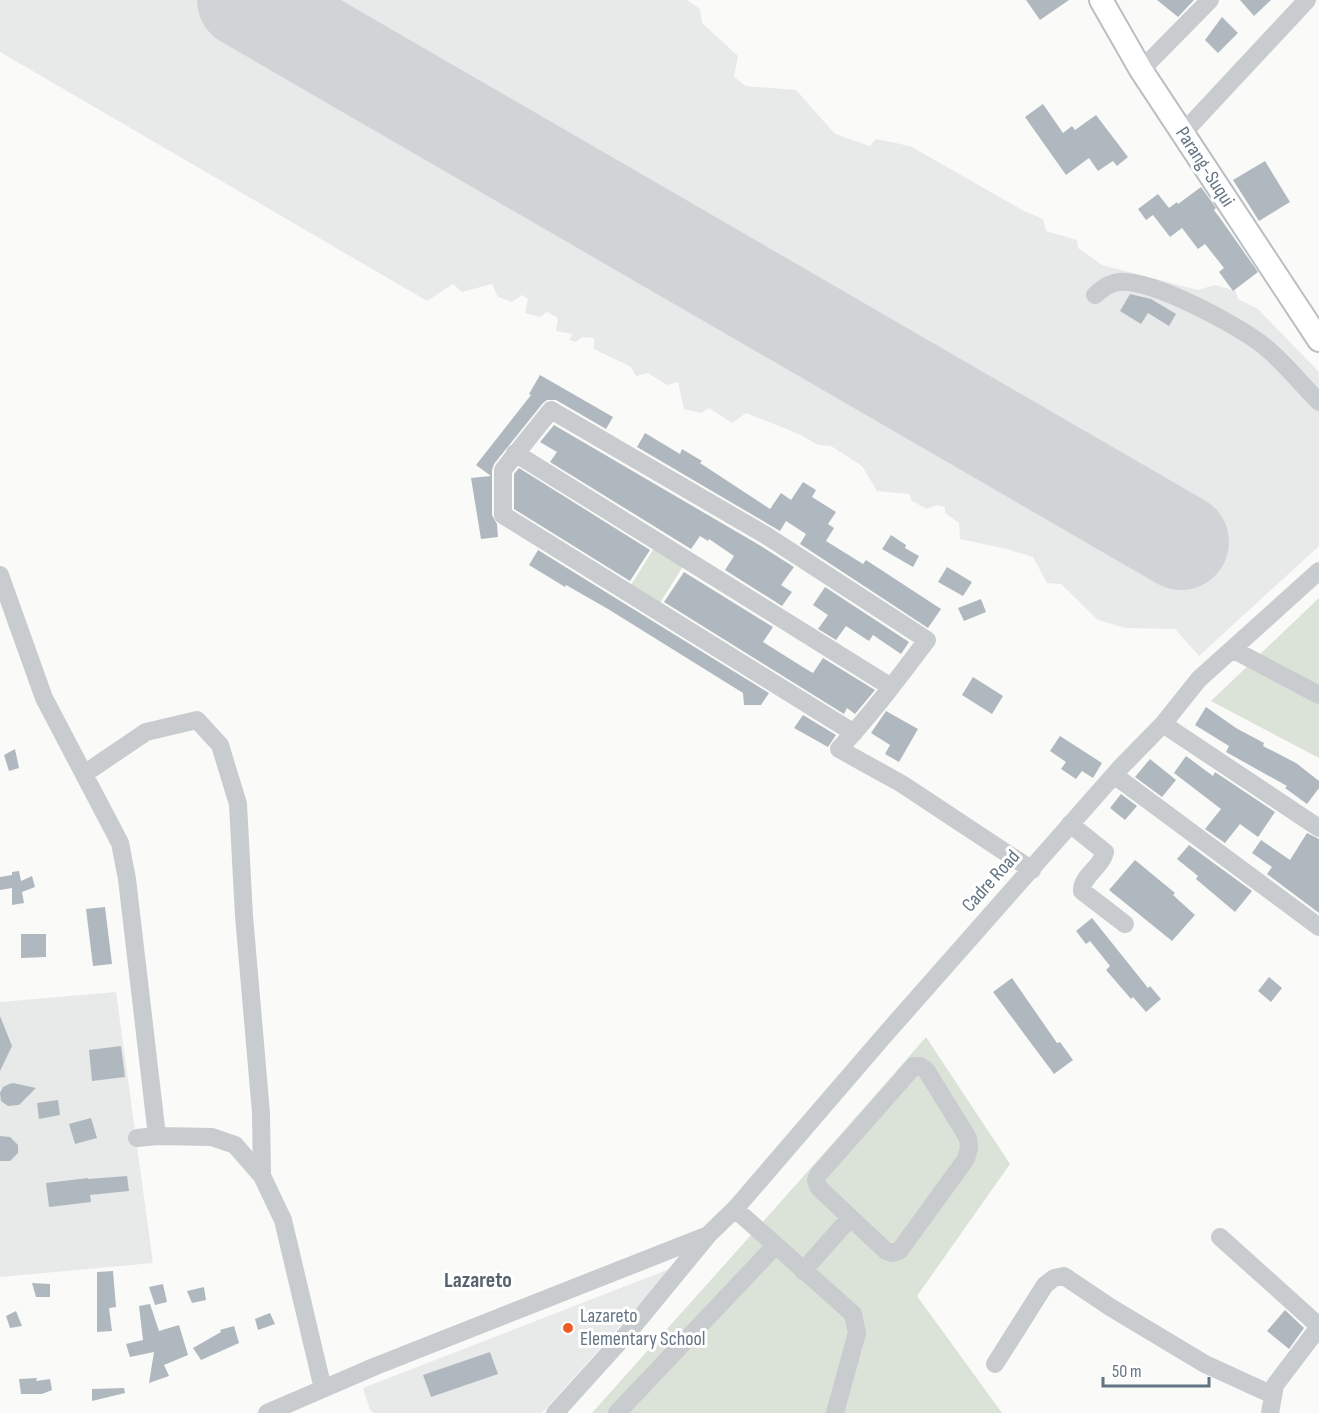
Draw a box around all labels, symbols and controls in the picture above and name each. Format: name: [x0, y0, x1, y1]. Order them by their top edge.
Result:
street label: Parang-Suqui: [1170, 123, 1240, 211]
street label: Cadre Road: [957, 845, 1025, 917]
district label: Lazareto: [444, 1267, 512, 1294]
place label: Lazareto Elementary School: [580, 1304, 706, 1351]
marker: Lazareto Elementary School: [561, 1321, 575, 1335]
scale bar: [1103, 1350, 1210, 1388]
text: 50 m: [1112, 1361, 1142, 1382]

